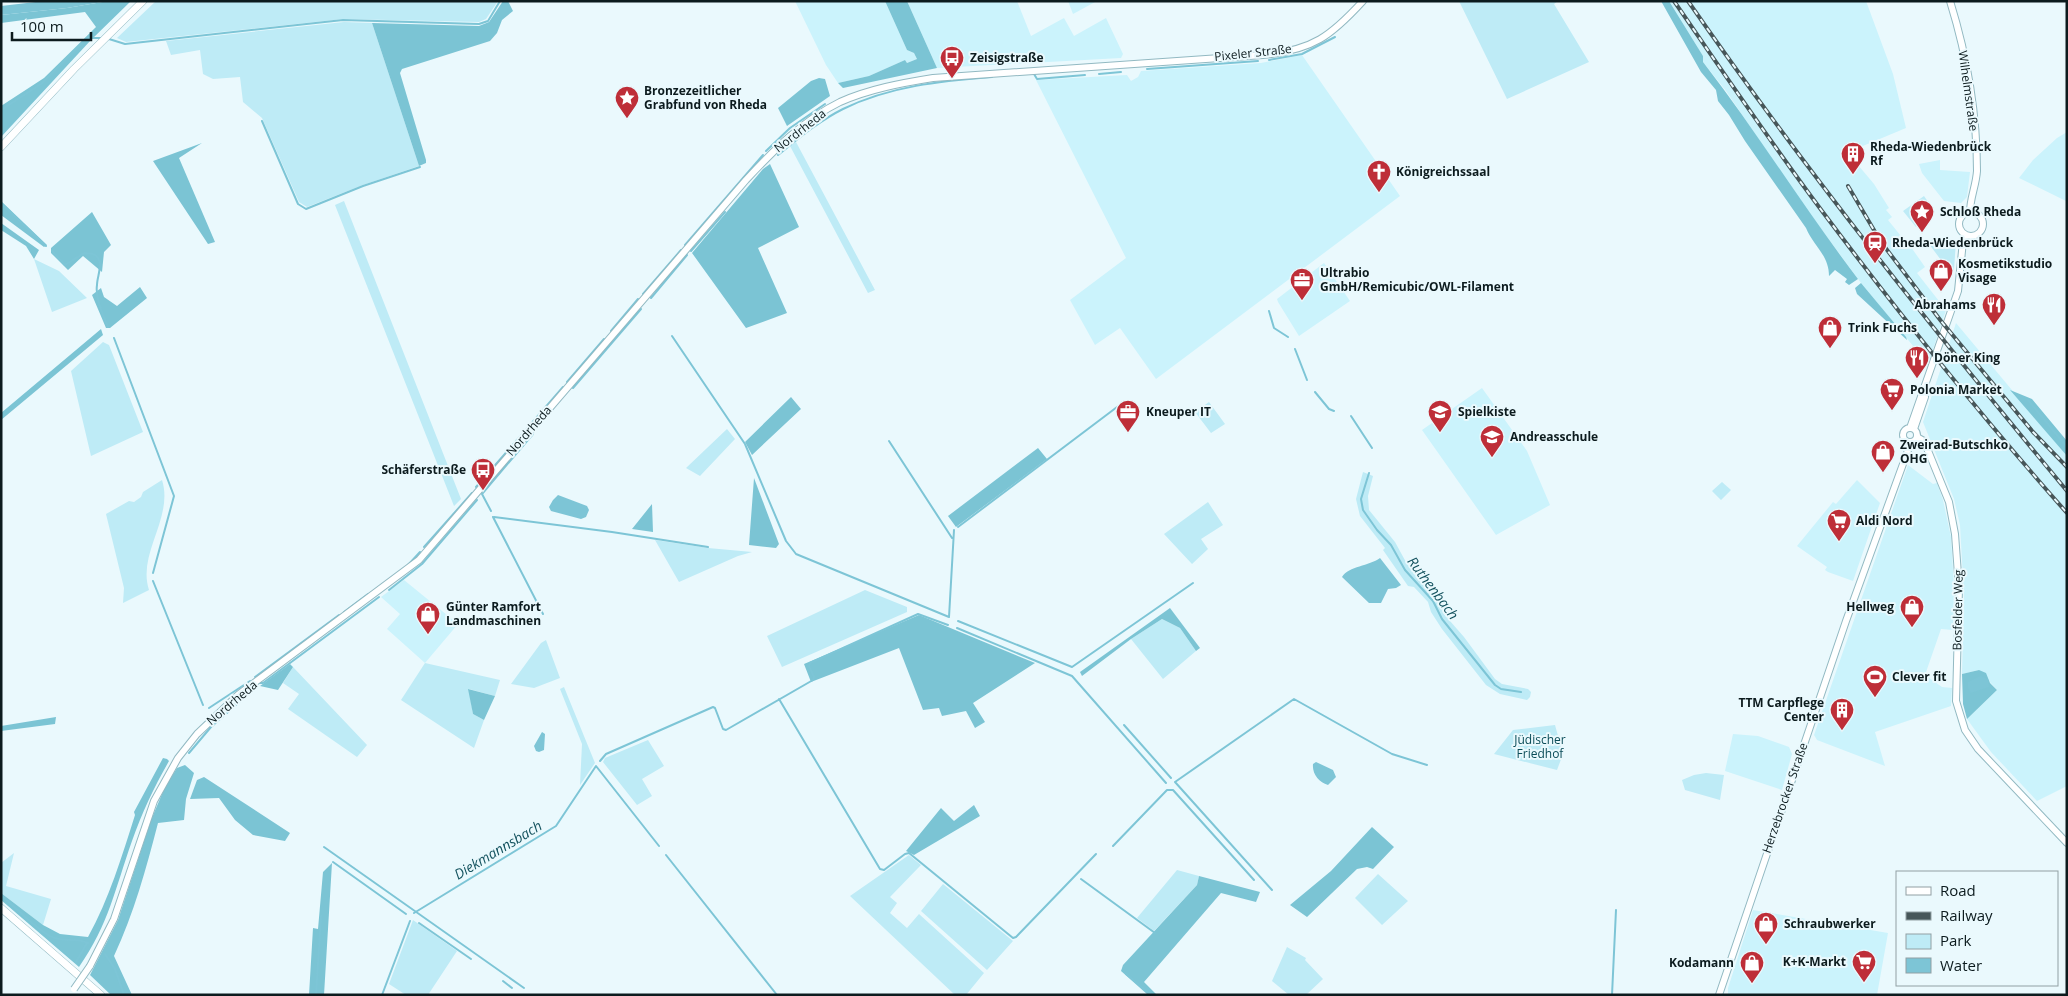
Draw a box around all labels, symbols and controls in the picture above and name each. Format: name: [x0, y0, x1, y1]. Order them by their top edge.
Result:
scale bar: [12, 10, 91, 42]
text: 100 m: [20, 16, 64, 36]
street label: Pixeler Straße: [1213, 40, 1293, 65]
bus stop icon: Zeisigstraße: [939, 45, 965, 79]
place label: Zeisigstraße: [970, 49, 1044, 66]
street label: Wilhelmstraße: [1954, 50, 1983, 133]
place label: Bronzezeitlicher Grabfund von Rheda: [644, 82, 767, 113]
place icon: Bronzezeitlicher Grabfund von Rheda: [614, 85, 640, 119]
street label: Nordrheda: [770, 105, 829, 156]
place label: Rheda-Wiedenbrück Rf: [1870, 138, 1992, 169]
building icon: Rheda-Wiedenbrück Rf: [1840, 141, 1866, 175]
church icon: Königreichssaal: [1366, 159, 1392, 193]
place label: Königreichssaal: [1396, 163, 1490, 180]
place icon: Schloß Rheda: [1909, 199, 1935, 233]
place label: Schloß Rheda: [1940, 203, 2021, 220]
station icon: Rheda-Wiedenbrück: [1862, 230, 1888, 264]
place label: Rheda-Wiedenbrück: [1892, 234, 2014, 251]
place label: Kosmetikstudio Visage: [1958, 255, 2052, 286]
shop icon: Kosmetikstudio Visage: [1928, 258, 1954, 292]
place label: Ultrabio GmbH/Remicubic/OWL-Filament: [1320, 264, 1514, 295]
office icon: Ultrabio GmbH/Remicubic/OWL-Filament: [1289, 267, 1315, 301]
restaurant icon: Abrahams: [1981, 292, 2007, 326]
place label: Abrahams: [1915, 296, 1976, 313]
shop icon: Trink Fuchs: [1817, 315, 1843, 349]
place label: Trink Fuchs: [1848, 319, 1917, 336]
restaurant icon: Döner King: [1904, 345, 1930, 379]
place label: Döner King: [1934, 349, 2000, 366]
supermarket icon: Polonia Market: [1879, 377, 1905, 411]
place label: Polonia Market: [1910, 381, 2002, 398]
office icon: Kneuper IT: [1115, 399, 1141, 433]
school or university icon: Spielkiste: [1427, 399, 1453, 433]
street label: Nordrheda: [502, 402, 555, 459]
place label: Kneuper IT: [1146, 403, 1211, 420]
place label: Spielkiste: [1458, 403, 1516, 420]
school or university icon: Andreasschule: [1479, 424, 1505, 458]
place label: Andreasschule: [1510, 428, 1598, 445]
place label: Zweirad-Butschko OHG: [1900, 436, 2008, 467]
shop icon: Zweirad-Butschko OHG: [1870, 439, 1896, 473]
bus stop icon: Schäferstraße: [470, 457, 496, 491]
place label: Schäferstraße: [381, 461, 466, 478]
supermarket icon: Aldi Nord: [1826, 508, 1852, 542]
place label: Aldi Nord: [1856, 512, 1913, 529]
water label: Ruthenbach: [1403, 552, 1463, 623]
street label: Bosfelder Weg: [1948, 569, 1967, 651]
shop icon: Hellweg: [1899, 594, 1925, 628]
place label: Günter Ramfort Landmaschinen: [446, 598, 541, 629]
place label: Hellweg: [1846, 598, 1894, 615]
shop icon: Günter Ramfort Landmaschinen: [415, 601, 441, 635]
sports icon: Clever fit: [1862, 664, 1888, 698]
place label: Clever fit: [1892, 668, 1946, 685]
street label: Nordrheda: [203, 676, 261, 729]
place label: TTM Carpflege Center: [1738, 694, 1825, 725]
building icon: TTM Carpflege Center: [1829, 697, 1855, 731]
park label: Jüdischer Friedhof: [1513, 731, 1566, 762]
street label: Herzebrocker Straße: [1758, 740, 1811, 855]
water label: Diekmannsbach: [450, 816, 545, 883]
legend: [1896, 871, 2058, 986]
text: Road: [1940, 880, 1976, 900]
text: Railway: [1940, 905, 1993, 925]
shop icon: Schraubwerker: [1753, 911, 1779, 945]
place label: Schraubwerker: [1784, 915, 1876, 932]
text: Park: [1940, 930, 1971, 950]
supermarket icon: K+K-Markt: [1851, 949, 1877, 983]
shop icon: Kodamann: [1739, 950, 1765, 984]
place label: K+K-Markt: [1783, 953, 1846, 970]
place label: Kodamann: [1669, 954, 1734, 971]
text: Water: [1940, 955, 1982, 975]

